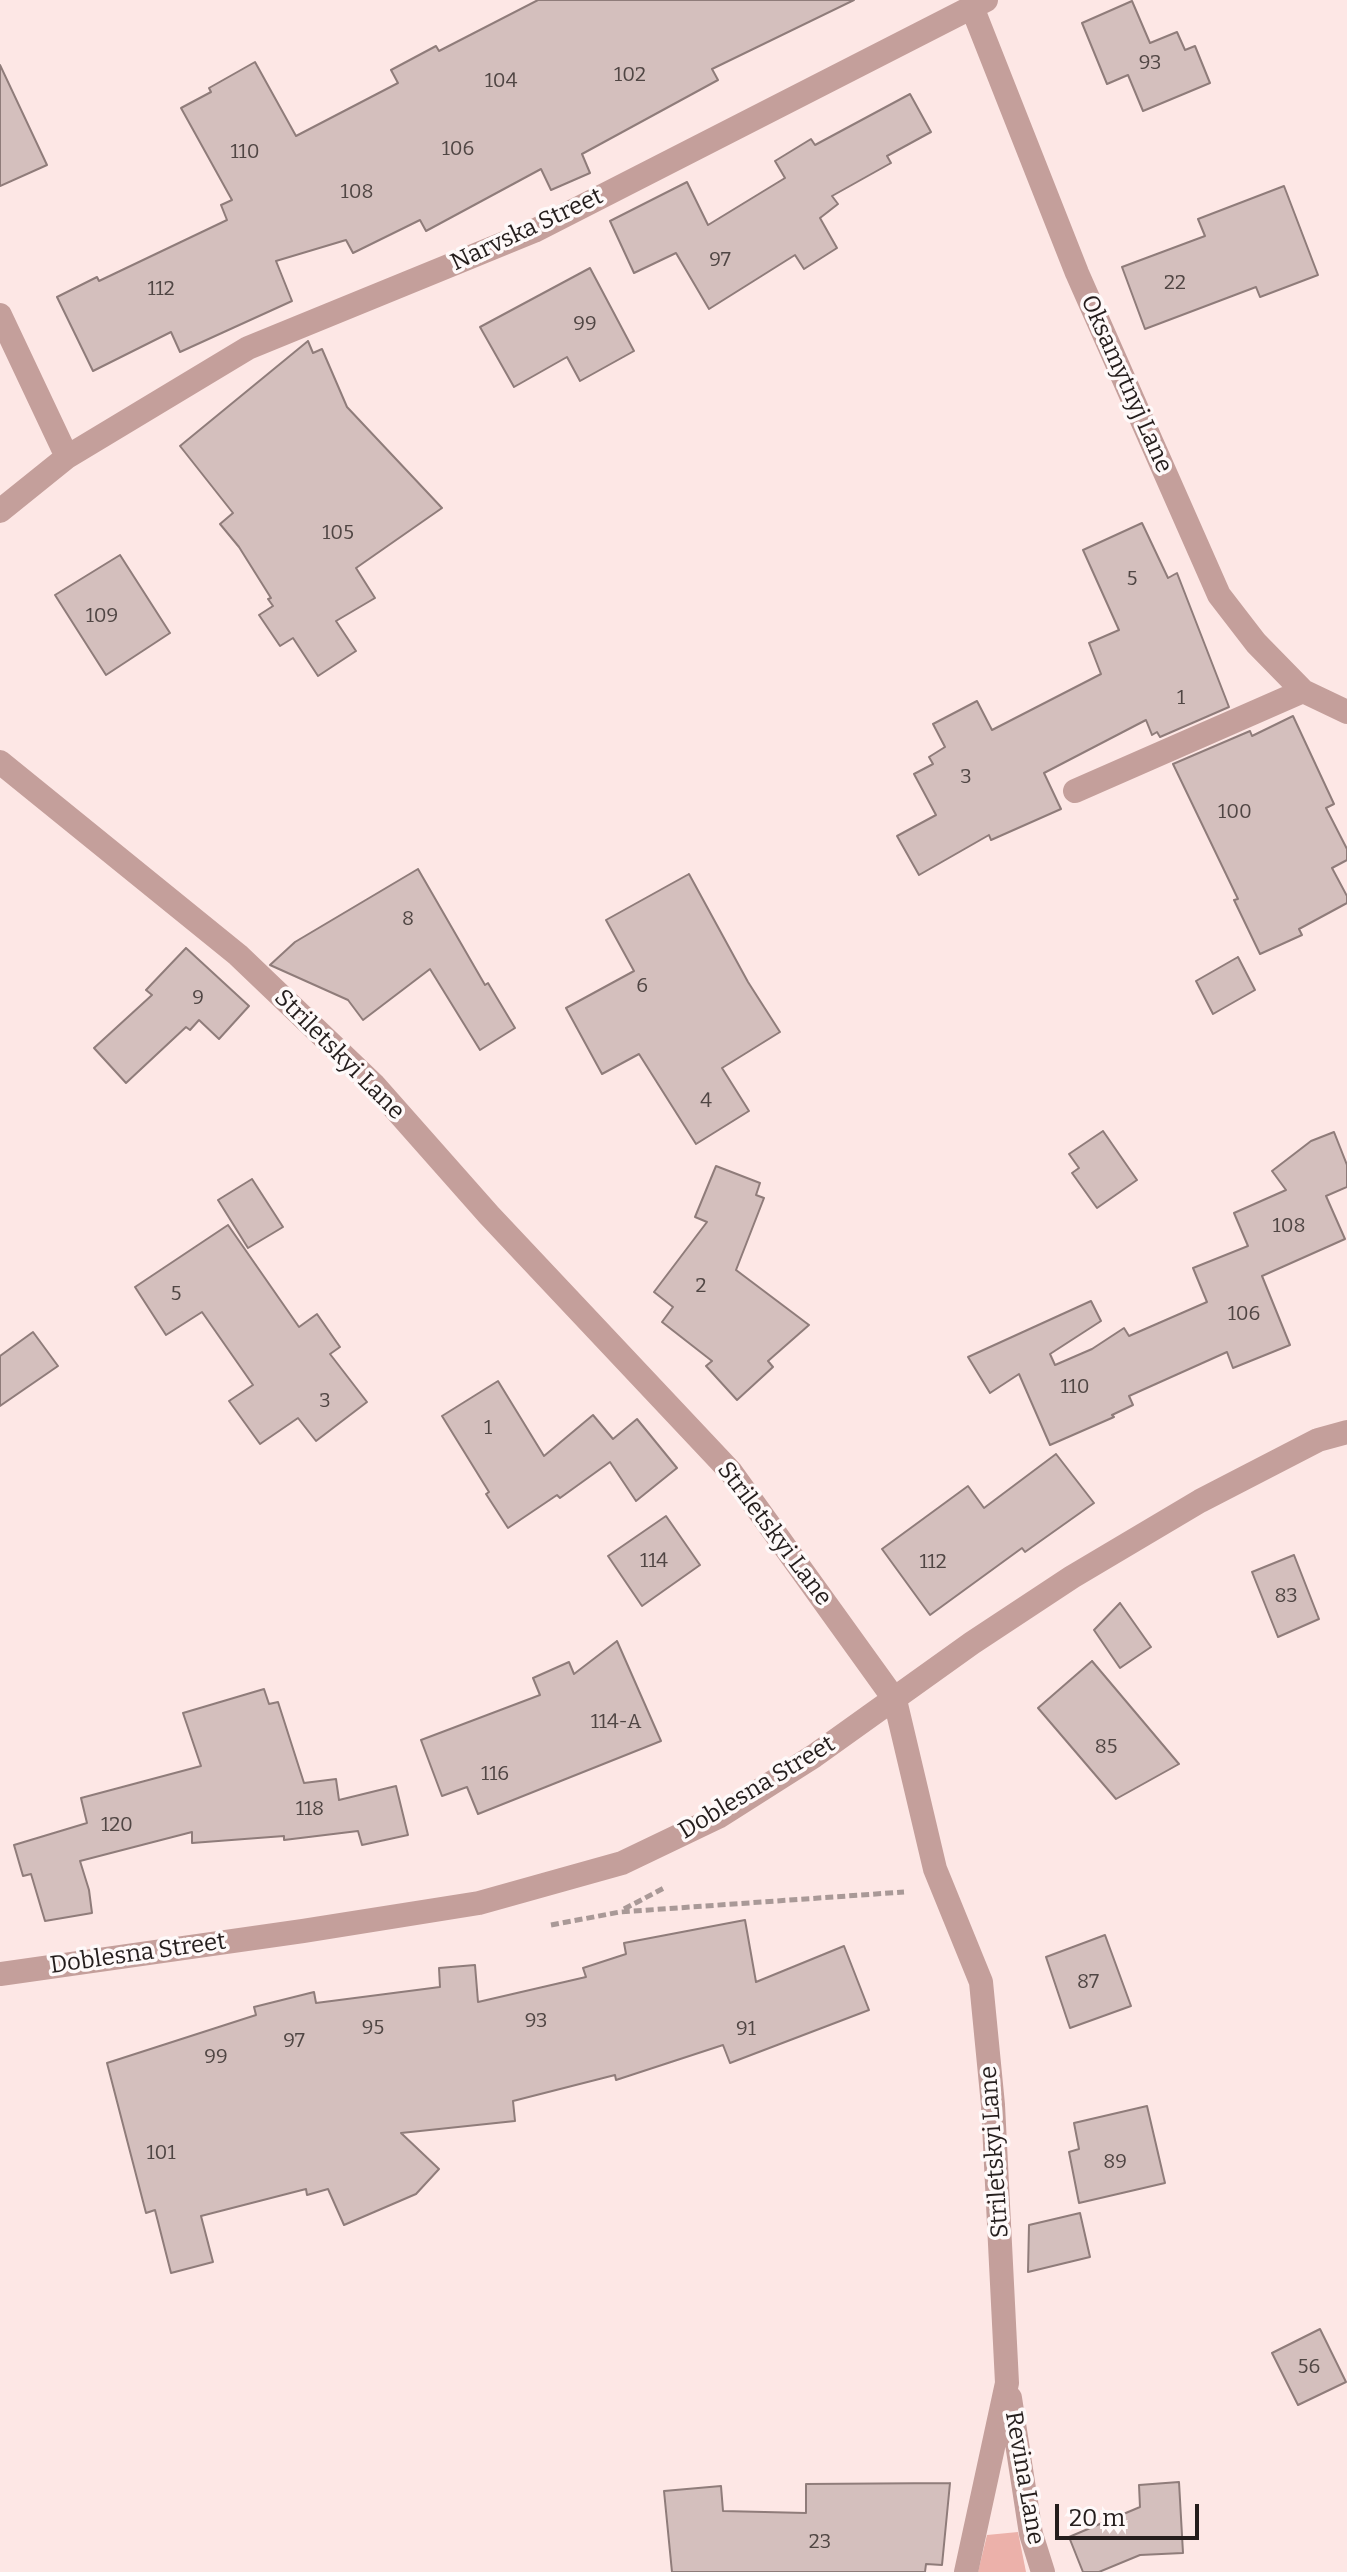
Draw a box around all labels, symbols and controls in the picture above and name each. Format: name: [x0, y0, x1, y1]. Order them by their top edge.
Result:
house number: 93: [1139, 51, 1161, 75]
house number: 102: [614, 63, 646, 87]
house number: 104: [485, 69, 517, 93]
house number: 106: [442, 137, 474, 161]
house number: 110: [230, 140, 260, 164]
house number: 108: [341, 180, 373, 204]
street label: Narvska Street: [446, 182, 608, 278]
house number: 97: [709, 248, 731, 272]
house number: 22: [1164, 271, 1186, 295]
house number: 112: [147, 277, 175, 301]
street label: Oksamytnyj Lane: [1074, 291, 1178, 477]
house number: 99: [573, 312, 597, 336]
house number: 105: [322, 521, 354, 545]
house number: 5: [1127, 567, 1137, 591]
house number: 109: [86, 604, 118, 628]
house number: 1: [1177, 686, 1185, 710]
house number: 3: [960, 765, 972, 789]
house number: 100: [1218, 800, 1252, 824]
house number: 8: [402, 907, 414, 931]
house number: 6: [636, 974, 648, 998]
street label: Striletskyi Lane: [268, 984, 410, 1126]
house number: 9: [192, 986, 204, 1010]
house number: 4: [700, 1089, 712, 1113]
house number: 108: [1273, 1214, 1305, 1238]
house number: 2: [696, 1274, 706, 1298]
house number: 5: [171, 1282, 181, 1306]
house number: 106: [1228, 1302, 1260, 1326]
house number: 110: [1060, 1375, 1090, 1399]
house number: 3: [319, 1389, 331, 1413]
house number: 1: [484, 1416, 492, 1440]
street label: Striletskyi Lane: [711, 1456, 837, 1612]
house number: 114: [640, 1549, 668, 1573]
house number: 112: [919, 1550, 947, 1574]
house number: 83: [1274, 1584, 1298, 1608]
house number: 114-А: [591, 1710, 641, 1734]
street label: Doblesna Street: [674, 1730, 840, 1846]
house number: 85: [1095, 1735, 1117, 1759]
house number: 116: [481, 1762, 509, 1786]
house number: 118: [296, 1797, 324, 1821]
house number: 120: [101, 1813, 133, 1837]
street label: Doblesna Street: [48, 1927, 228, 1981]
house number: 87: [1077, 1970, 1099, 1994]
house number: 93: [525, 2009, 547, 2033]
house number: 95: [362, 2016, 384, 2040]
house number: 91: [736, 2017, 756, 2041]
house number: 97: [283, 2029, 305, 2053]
house number: 99: [204, 2045, 228, 2069]
street label: Striletskyi Lane: [975, 2065, 1015, 2239]
house number: 101: [147, 2141, 175, 2165]
house number: 89: [1103, 2150, 1127, 2174]
house number: 56: [1298, 2355, 1320, 2379]
street label: Revina Lane: [998, 2409, 1050, 2547]
scale bar: [1059, 2488, 1203, 2538]
text: 20 m: [1069, 2504, 1125, 2532]
house number: 23: [809, 2530, 831, 2554]

